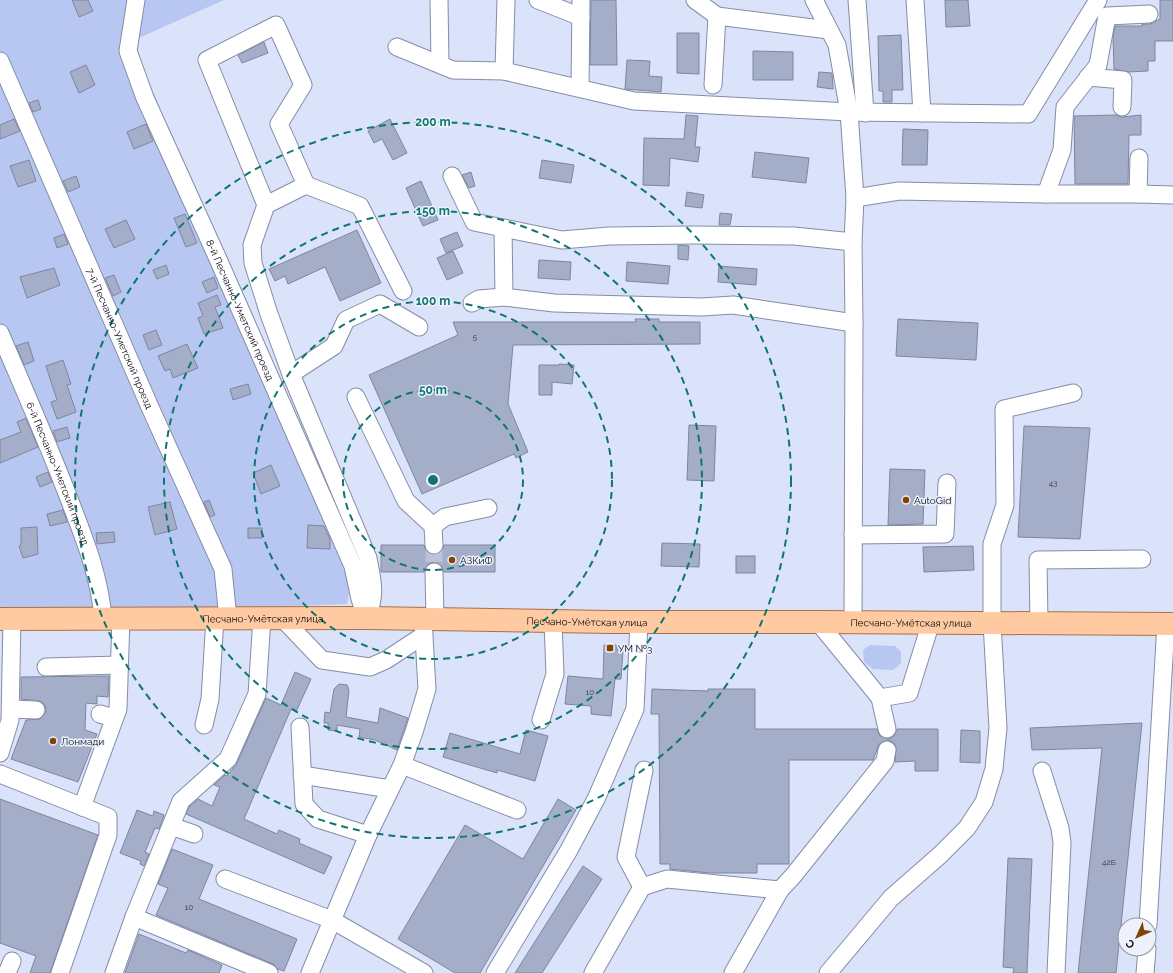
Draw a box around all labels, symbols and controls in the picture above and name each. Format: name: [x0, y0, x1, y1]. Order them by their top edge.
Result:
text: 200 m: [415, 115, 451, 129]
text: 150 m: [416, 204, 450, 218]
street label: 8-й Песчанно-Уметский проезд: [204, 238, 276, 382]
street label: 7-й Песчанно-Уметский проезд: [84, 266, 155, 410]
text: 100 m: [416, 294, 450, 308]
house number: 5: [473, 332, 478, 342]
text: 50 m: [419, 383, 447, 397]
street label: 6-й Песчанно-Уметский проезд: [24, 400, 91, 547]
centre of rings: [426, 473, 440, 487]
house number: 43: [1049, 478, 1057, 488]
marker: AutoGid: [901, 495, 911, 505]
place label: AutoGid: [914, 495, 951, 506]
marker: АЗКиФ: [447, 555, 457, 565]
place label: АЗКиФ: [460, 555, 493, 566]
street label: Песчано-Умётская улица: [203, 613, 323, 624]
street label: Песчано-Умётская улица: [526, 616, 647, 628]
street label: Песчано-Умётская улица: [850, 617, 971, 629]
marker: УМ №3: [605, 643, 615, 653]
place label: УМ №3: [618, 643, 652, 654]
house number: 10: [586, 687, 594, 697]
marker: Лонмади: [48, 736, 58, 746]
place label: Лонмади: [61, 736, 104, 747]
house number: 42Б: [1102, 857, 1116, 867]
house number: 10: [185, 902, 193, 912]
north arrow: [1117, 917, 1157, 957]
text: С: [1123, 936, 1138, 951]

